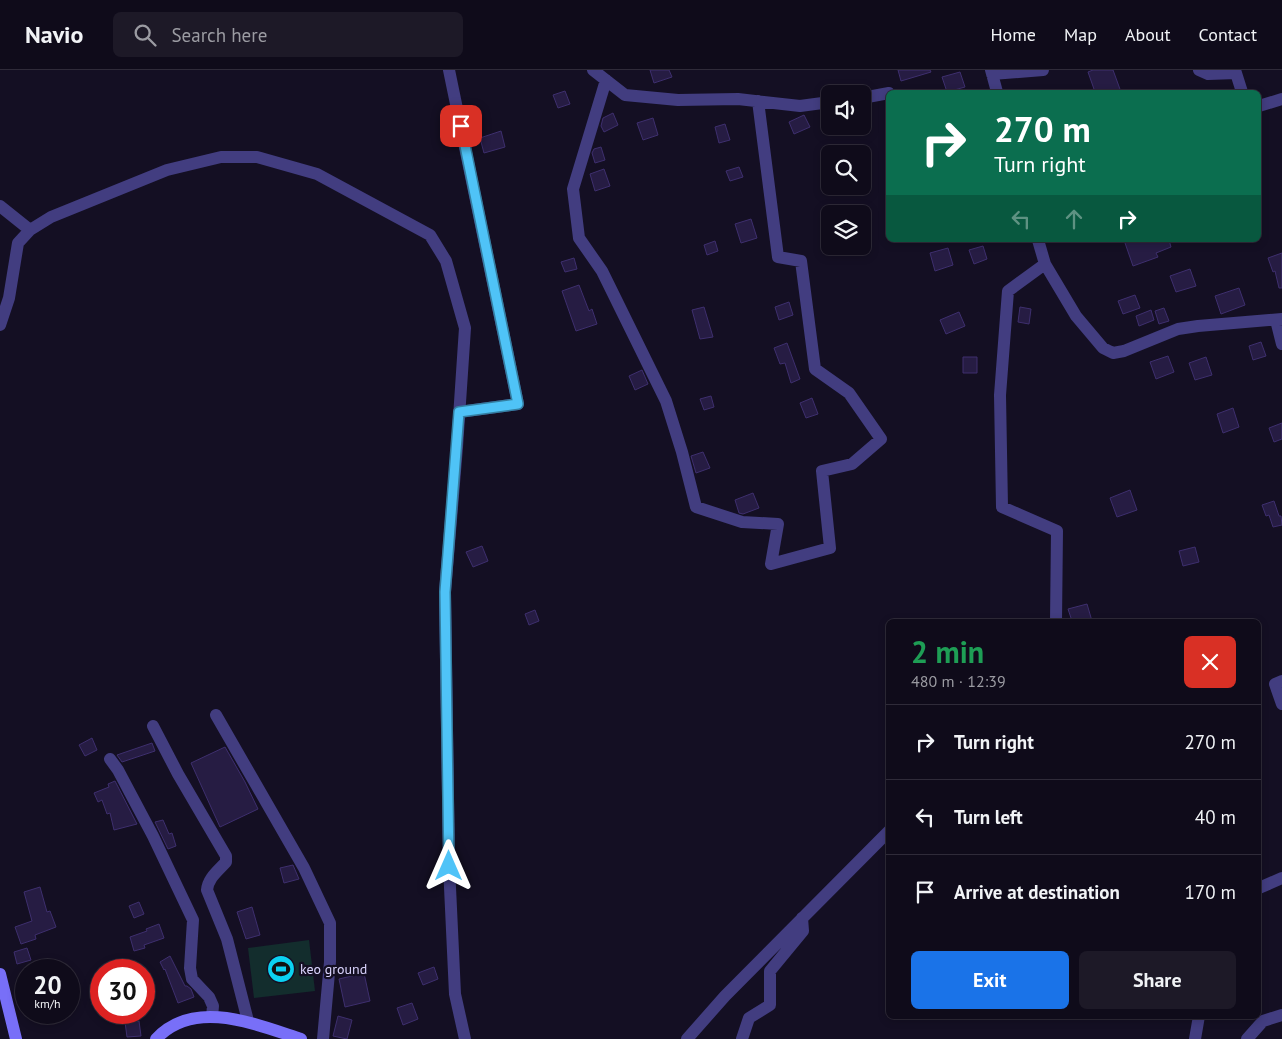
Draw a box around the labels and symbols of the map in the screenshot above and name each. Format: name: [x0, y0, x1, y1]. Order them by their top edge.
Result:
pin: [440, 105, 482, 147]
position arrow: [422, 839, 474, 891]
sports icon: keo ground: [266, 954, 296, 984]
speed limit sign: 30: [90, 959, 155, 1024]
place label: keo ground: [300, 960, 367, 978]

